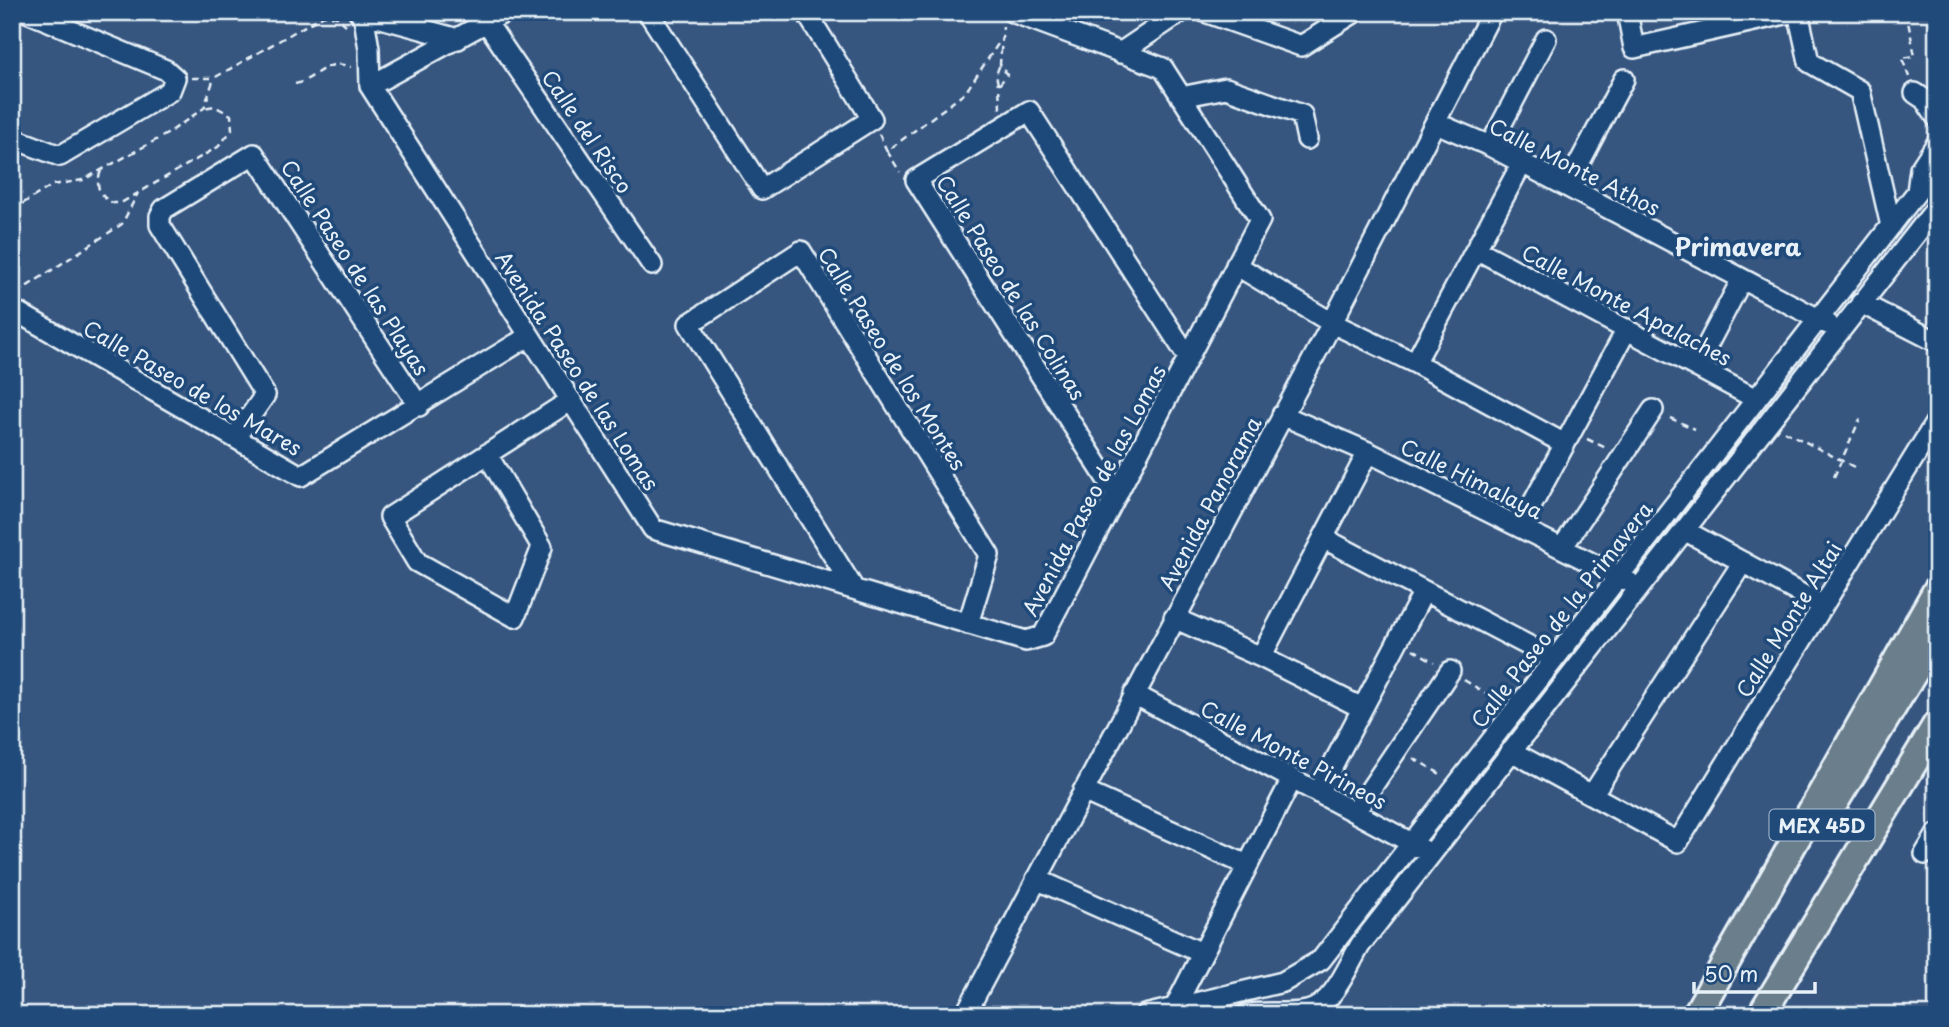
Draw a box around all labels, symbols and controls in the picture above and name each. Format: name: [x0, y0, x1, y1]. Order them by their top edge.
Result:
street label: Calle del Risco: [535, 63, 641, 199]
street label: Calle Monte Athos: [1484, 109, 1666, 223]
street label: Calle Paseo de las Playas: [274, 153, 438, 381]
street label: Calle Paseo de las Colinas: [929, 168, 1095, 406]
district label: Primavera: [1675, 228, 1802, 264]
street label: Calle Monte Apalaches: [1516, 235, 1738, 373]
street label: Calle Paseo de los Montes: [811, 240, 975, 476]
street label: Avenida Paseo de las Lomas: [488, 244, 668, 496]
street label: Calle Paseo de los Mares: [78, 311, 308, 463]
street label: Avenida Paseo de las Lomas: [1013, 359, 1173, 621]
street label: Avenida Panorama: [1150, 410, 1269, 596]
street label: Calle Himalaya: [1395, 430, 1549, 527]
street label: Calle Paseo de la Primavera: [1462, 494, 1660, 734]
street label: Calle Monte Altai: [1727, 535, 1849, 703]
street label: Calle Monte Pirineos: [1195, 691, 1393, 817]
road number: MEX 45D: [1770, 810, 1874, 840]
scale bar: [1694, 950, 1814, 994]
text: 50 m: [1704, 957, 1758, 989]

